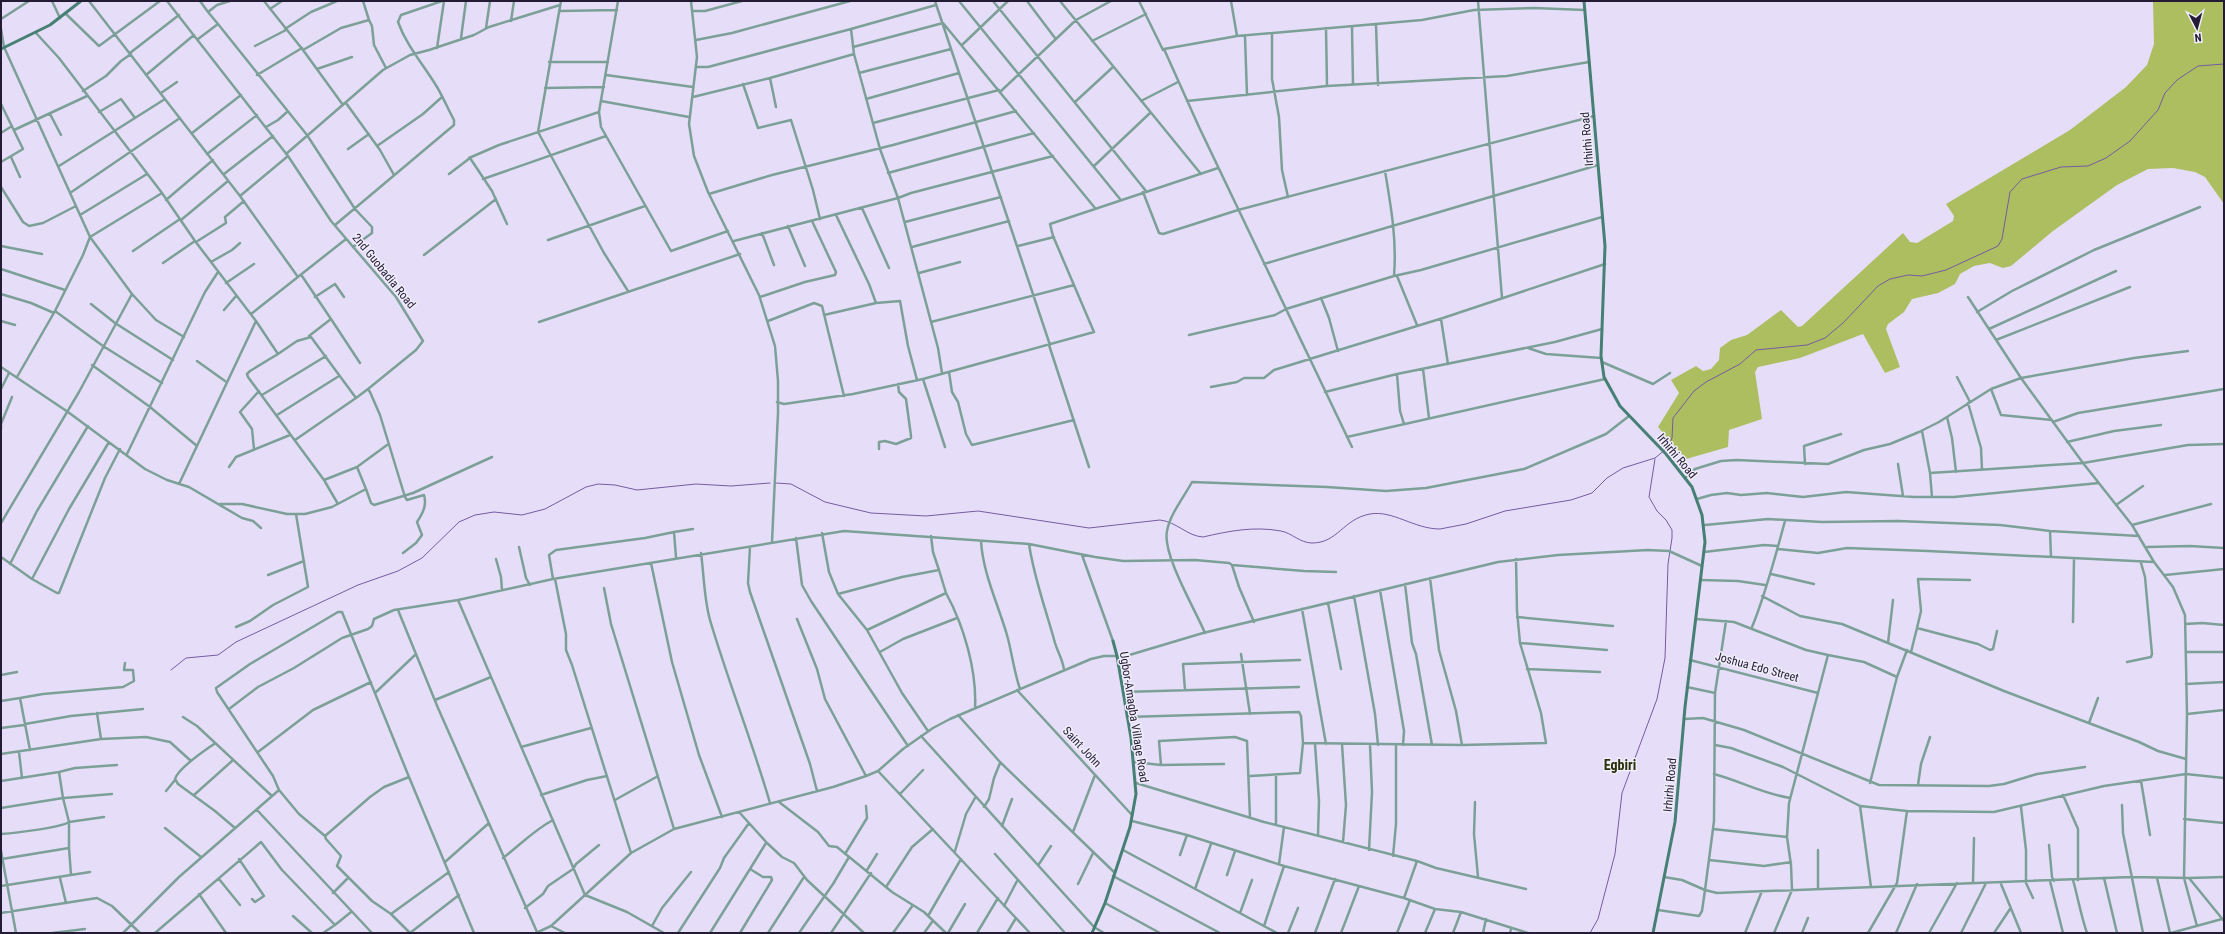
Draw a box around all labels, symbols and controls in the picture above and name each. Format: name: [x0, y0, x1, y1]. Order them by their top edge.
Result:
north arrow: [2177, 8, 2217, 48]
text: N: [2194, 31, 2202, 44]
street label: Irhirhi Road: [1578, 111, 1596, 167]
street label: 2nd Guobadia Road: [350, 231, 419, 311]
street label: Irhirhi Road: [1654, 431, 1700, 481]
street label: Joshua Edo Street: [1714, 649, 1801, 685]
street label: Ugbor-Amagba Village Road: [1117, 651, 1151, 784]
street label: Saint John: [1060, 724, 1104, 770]
district label: Egbiri: [1604, 757, 1636, 773]
street label: Irhirhi Road: [1661, 757, 1679, 813]

